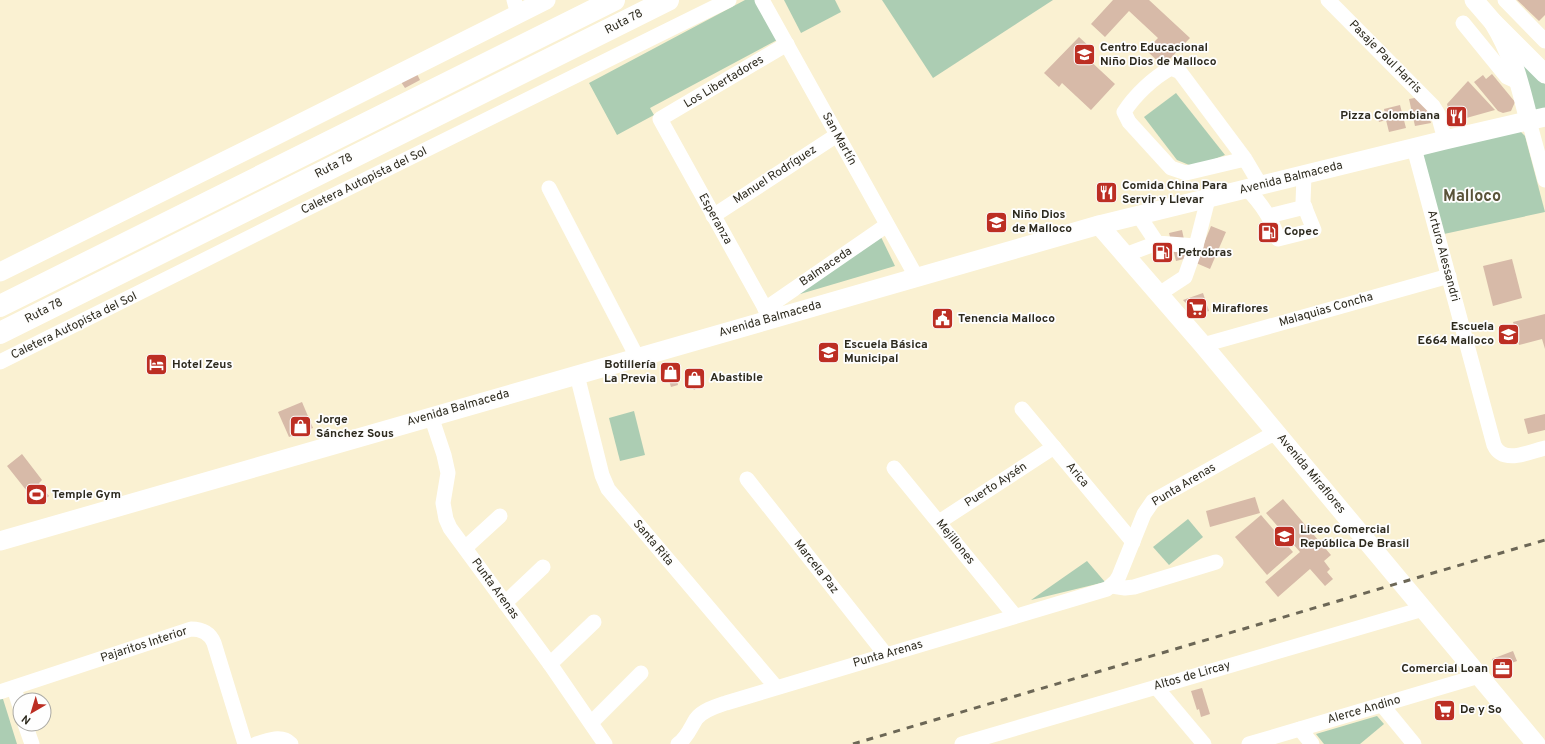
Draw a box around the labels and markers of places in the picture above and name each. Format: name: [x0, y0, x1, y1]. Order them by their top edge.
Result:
place label: Centro Educacional Niño Dios de Malloco: [1100, 40, 1217, 70]
school or university icon: Centro Educacional Niño Dios de Malloco: [1072, 42, 1098, 68]
restaurant icon: Pizza Colombiana: [1443, 103, 1469, 129]
place label: Pizza Colombiana: [1340, 108, 1440, 124]
place label: Comida China Para Servir y Llevar: [1122, 178, 1227, 208]
restaurant icon: Comida China Para Servir y Llevar: [1093, 180, 1119, 206]
place label: Niño Dios de Malloco: [1012, 207, 1072, 237]
school or university icon: Niño Dios de Malloco: [983, 209, 1009, 235]
fuel station icon: Copec: [1256, 219, 1282, 245]
place label: Copec: [1284, 224, 1319, 240]
fuel station icon: Petrobras: [1150, 240, 1176, 266]
place label: Petrobras: [1178, 245, 1232, 261]
supermarket icon: Miraflores: [1183, 296, 1209, 322]
place label: Miraflores: [1212, 301, 1268, 317]
public building icon: Tenencia Malloco: [929, 306, 955, 332]
place label: Tenencia Malloco: [958, 311, 1055, 327]
place label: Escuela E664 Malloco: [1418, 319, 1494, 349]
school or university icon: Escuela E664 Malloco: [1496, 321, 1522, 347]
place label: Escuela Básica Municipal: [844, 337, 928, 367]
school or university icon: Escuela Básica Municipal: [816, 339, 842, 365]
hotel icon: Hotel Zeus: [144, 352, 170, 378]
place label: Hotel Zeus: [172, 357, 232, 373]
place label: Botillería La Previa: [604, 357, 656, 387]
shop icon: Botillería La Previa: [658, 359, 684, 385]
shop icon: Abastible: [681, 365, 707, 391]
place label: Abastible: [710, 370, 763, 386]
place label: Jorge Sánchez Sous: [316, 412, 394, 442]
shop icon: Jorge Sánchez Sous: [287, 414, 313, 440]
sports icon: Temple Gym: [24, 482, 50, 508]
place label: Temple Gym: [52, 487, 121, 503]
place label: Liceo Comercial República De Brasil: [1300, 522, 1409, 552]
school or university icon: Liceo Comercial República De Brasil: [1271, 524, 1297, 550]
office icon: Comercial Loan: [1490, 656, 1516, 682]
place label: Comercial Loan: [1401, 661, 1488, 677]
supermarket icon: De y So: [1432, 697, 1458, 723]
place label: De y So: [1460, 702, 1502, 718]

